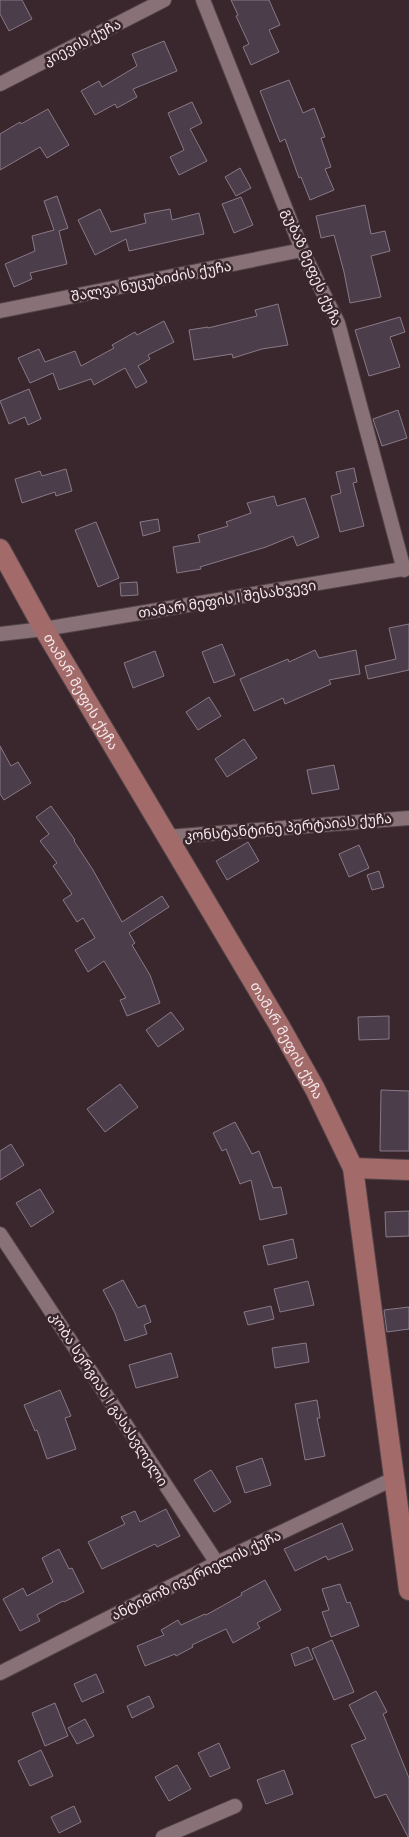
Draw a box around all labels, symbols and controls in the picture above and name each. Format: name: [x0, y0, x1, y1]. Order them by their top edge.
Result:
street label: კიევის ქუჩა: [40, 15, 124, 69]
street label: გუბაზ მეფეს ქუჩა: [278, 206, 346, 328]
street label: შალვა ნუცუბიძის ქუჩა: [69, 257, 233, 305]
street label: თამარ მეფის I შესახვევი: [137, 576, 317, 622]
street label: თამარ მეფის ქუჩა: [40, 630, 123, 753]
street label: კონსტანტინე პერტაიას ქუჩა: [183, 809, 393, 845]
street label: თამარ მეფის ქუჩა: [246, 978, 327, 1102]
street label: კობა სერგიას I გასასვლელი: [46, 1308, 172, 1490]
street label: ანტიმოზ ივერიელის ქუჩა: [108, 1526, 284, 1624]

